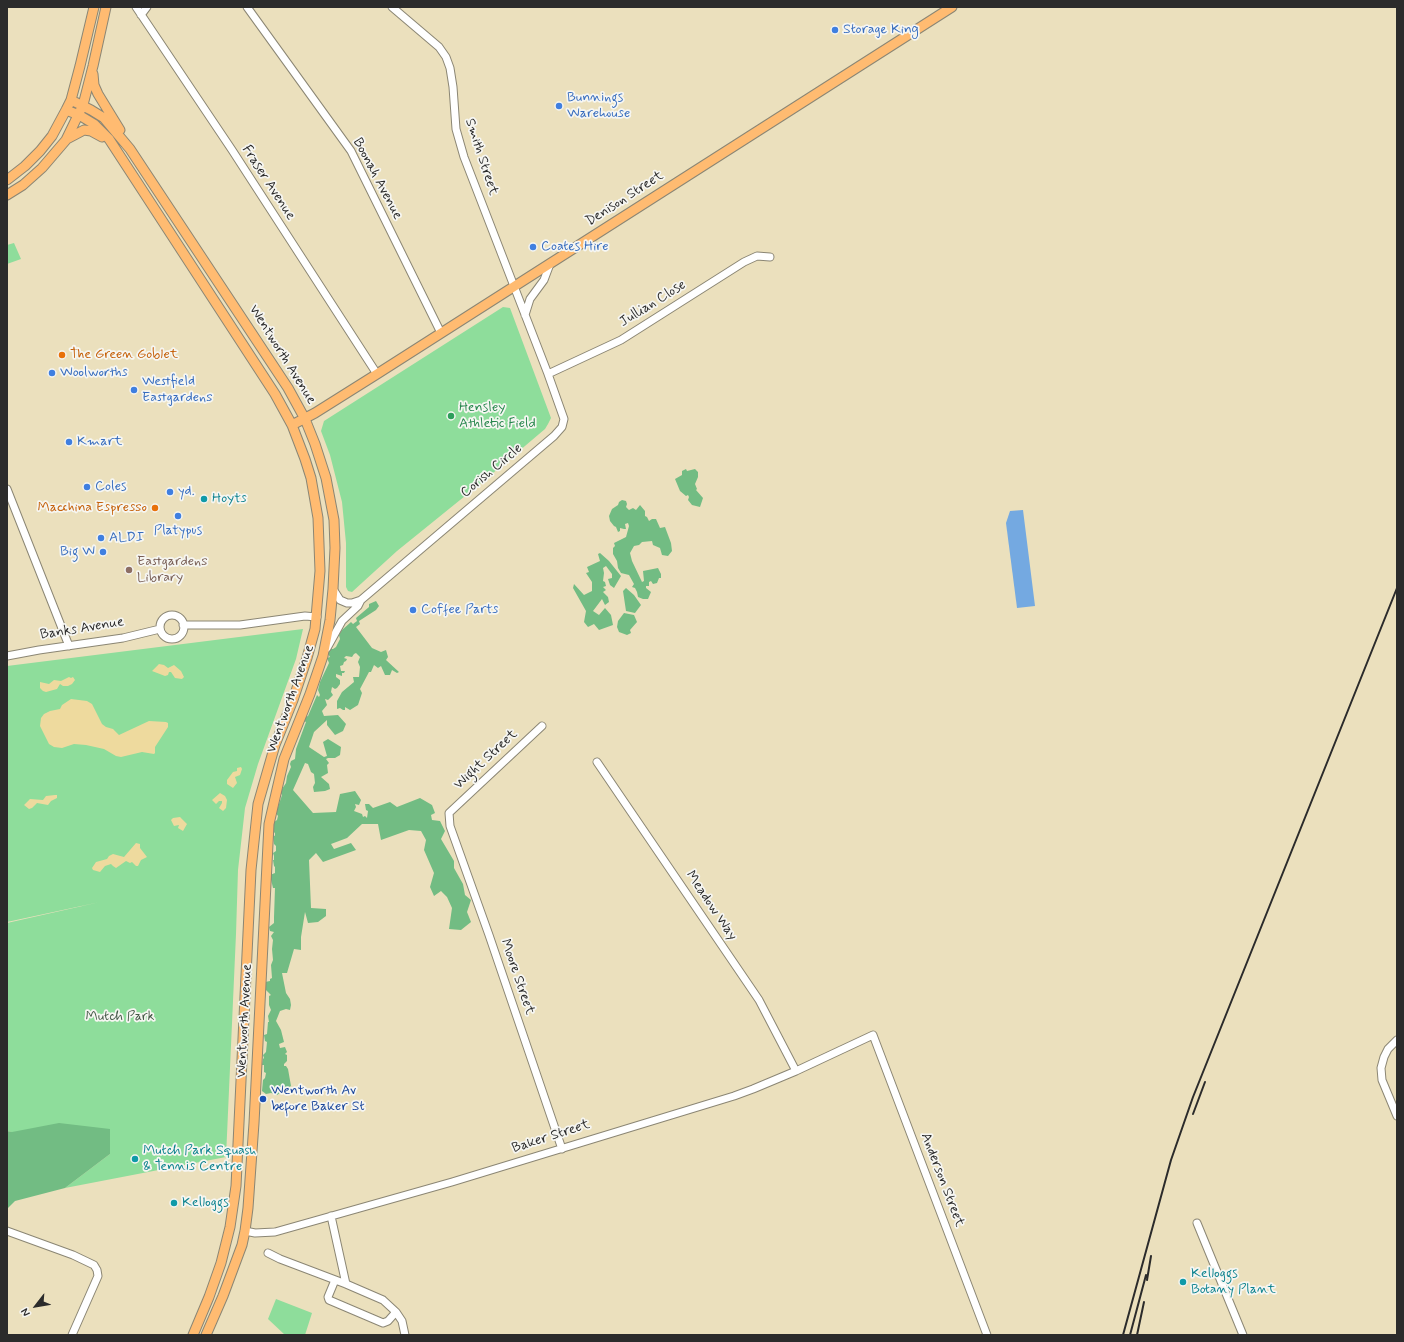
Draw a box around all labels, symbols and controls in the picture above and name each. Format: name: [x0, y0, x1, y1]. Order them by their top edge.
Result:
place label: Storage King: [843, 22, 919, 38]
marker: Storage King: [830, 25, 840, 35]
place label: Bunnings Warehouse: [567, 90, 630, 122]
marker: Bunnings Warehouse: [554, 101, 564, 111]
street label: Smith Street: [461, 116, 501, 198]
street label: Boonah Avenue: [348, 135, 406, 223]
street label: Fraser Avenue: [238, 142, 298, 224]
street label: Denison Street: [583, 168, 667, 230]
place label: Coates Hire: [541, 239, 608, 255]
marker: Coates Hire: [528, 242, 538, 252]
street label: Jullian Close: [617, 277, 689, 331]
street label: Wentworth Avenue: [245, 302, 319, 408]
place label: The Green Goblet: [70, 347, 178, 363]
marker: The Green Goblet: [57, 350, 67, 360]
place label: Woolworths: [60, 365, 128, 381]
marker: Woolworths: [47, 368, 57, 378]
place label: Westfield Eastgardens: [142, 374, 212, 406]
marker: Westfield Eastgardens: [129, 385, 139, 395]
place label: Hensley Athletic Field: [459, 400, 536, 432]
marker: Hensley Athletic Field: [446, 411, 456, 421]
place label: Kmart: [77, 434, 122, 450]
marker: Kmart: [64, 437, 74, 447]
street label: Corish Circle: [458, 440, 526, 502]
place label: Coles: [95, 479, 127, 495]
marker: Coles: [82, 482, 92, 492]
place label: yd.: [178, 484, 195, 500]
marker: yd.: [165, 487, 175, 497]
place label: Hoyts: [212, 491, 247, 507]
marker: Hoyts: [199, 494, 209, 504]
place label: Macchina Espresso: [37, 500, 147, 516]
marker: Macchina Espresso: [150, 503, 160, 513]
marker: Platypus: [173, 511, 183, 521]
place label: Platypus: [154, 523, 202, 539]
place label: ALDI: [109, 530, 144, 546]
marker: ALDI: [96, 533, 106, 543]
place label: Big W: [60, 544, 95, 560]
marker: Big W: [98, 547, 108, 557]
place label: Eastgardens Library: [137, 554, 207, 586]
marker: Eastgardens Library: [124, 565, 134, 575]
place label: Coffee Parts: [421, 602, 499, 618]
marker: Coffee Parts: [408, 605, 418, 615]
street label: Banks Avenue: [39, 614, 125, 644]
street label: Wentworth Avenue: [264, 643, 318, 755]
street label: Wight Street: [451, 726, 521, 794]
street label: Meadow Way: [682, 868, 740, 944]
street label: Moore Street: [496, 937, 538, 1017]
street label: Wentworth Avenue: [234, 964, 256, 1078]
park label: Mutch Park: [85, 1009, 155, 1025]
place label: Wentworth Av before Baker St: [271, 1083, 365, 1116]
marker: Wentworth Av before Baker St: [258, 1094, 268, 1104]
street label: Baker Street: [510, 1117, 592, 1157]
street label: Anderson Street: [916, 1131, 968, 1229]
place label: Mutch Park Squash & Tennis Centre: [143, 1143, 257, 1176]
marker: Mutch Park Squash & Tennis Centre: [130, 1154, 140, 1164]
place label: Kelloggs: [182, 1195, 229, 1211]
marker: Kelloggs: [169, 1198, 179, 1208]
place label: Kelloggs Botany Plant: [1191, 1266, 1276, 1298]
marker: Kelloggs Botany Plant: [1178, 1277, 1188, 1287]
north arrow: [16, 1286, 56, 1326]
text: N: [18, 1305, 34, 1319]

